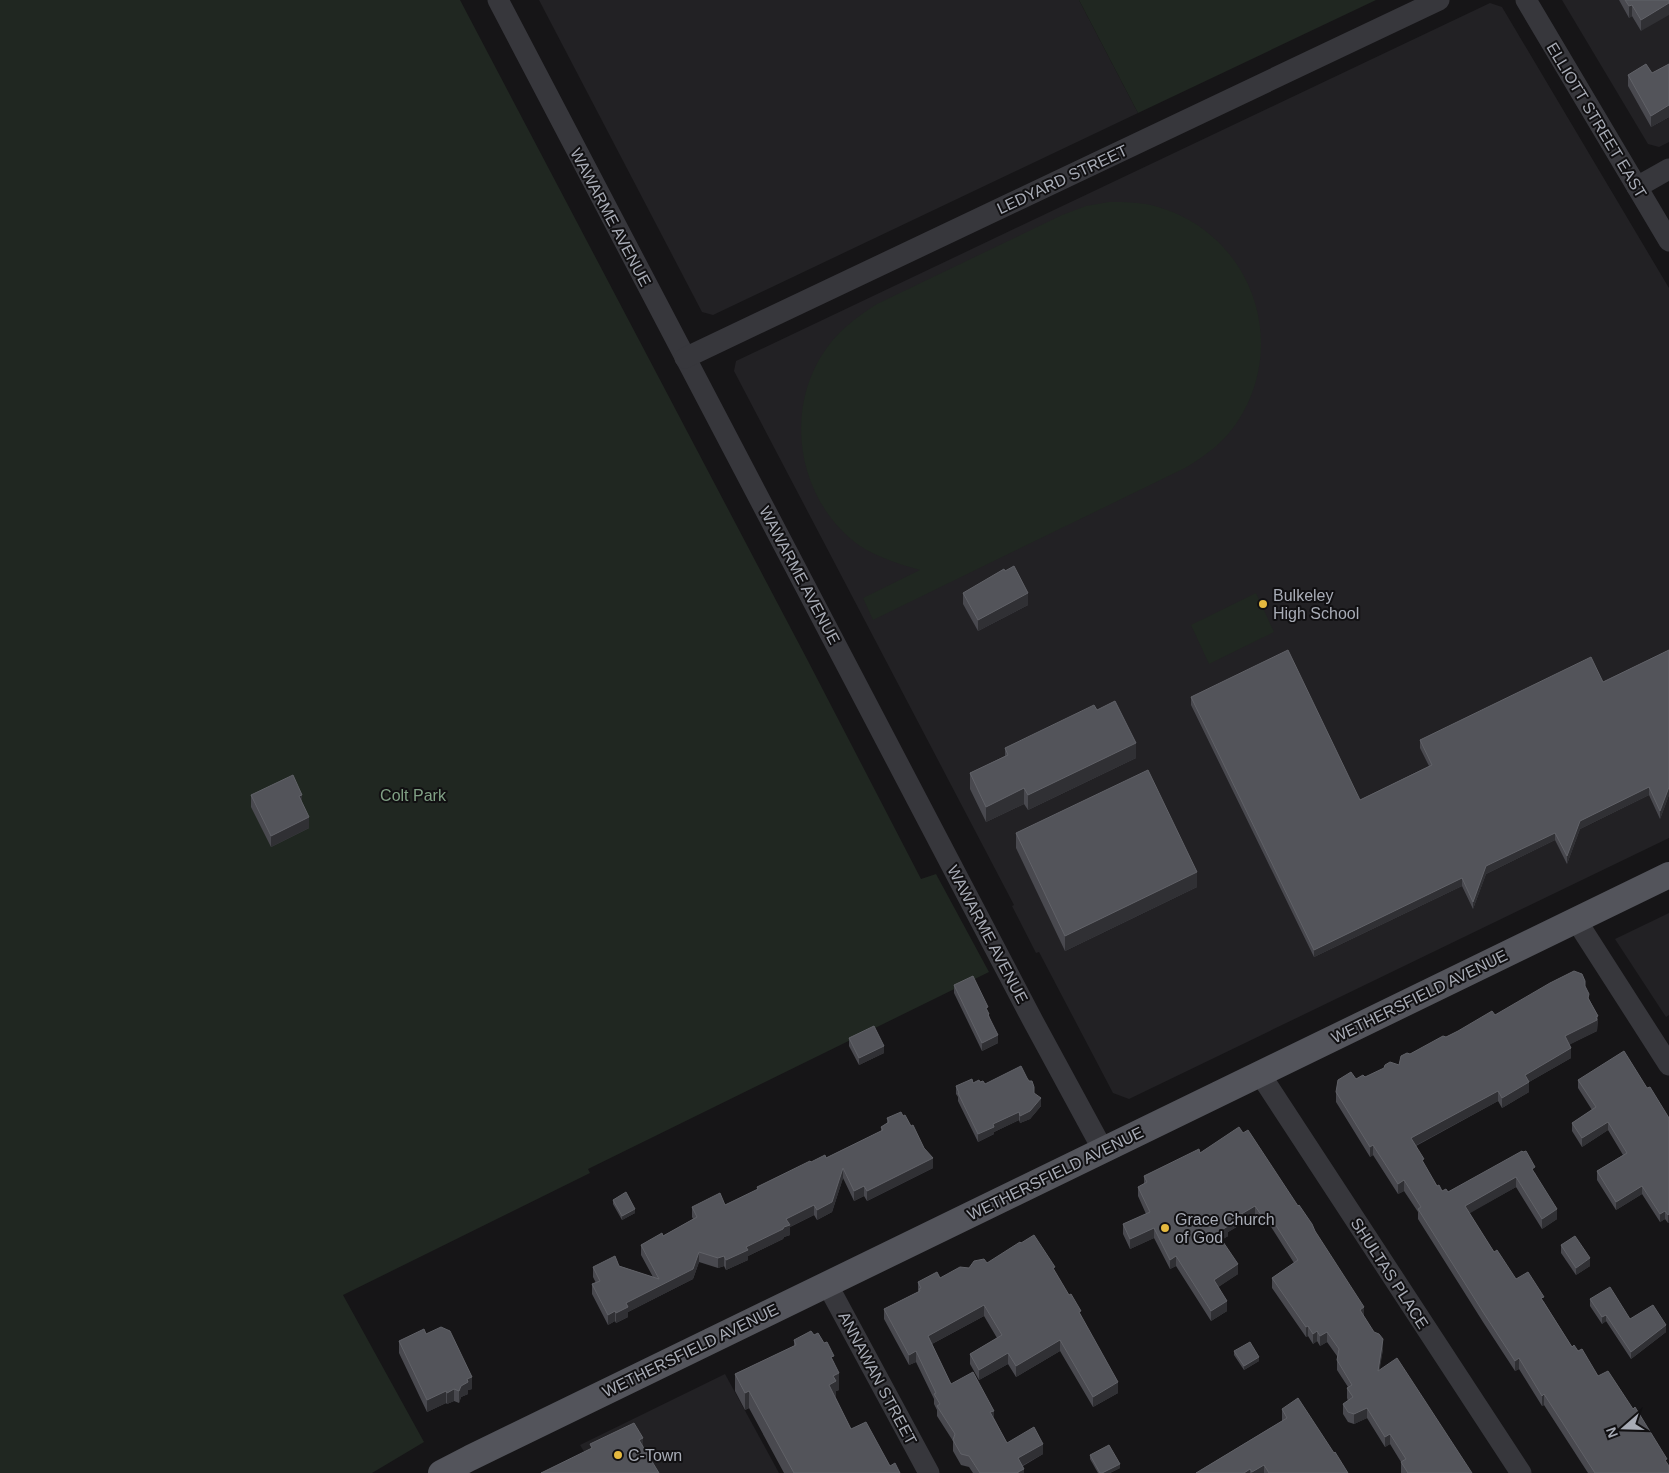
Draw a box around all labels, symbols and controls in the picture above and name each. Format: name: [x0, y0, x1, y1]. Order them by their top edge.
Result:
street label: ELLIOTT STREET EAST: [1543, 40, 1650, 201]
street label: LEDYARD STREET: [994, 142, 1130, 217]
street label: WAWARME AVENUE: [567, 145, 654, 289]
street label: WAWARME AVENUE: [756, 503, 843, 647]
place label: Bulkeley High School: [1273, 587, 1359, 622]
marker: Bulkeley High School: [1257, 598, 1269, 610]
park label: Colt Park: [380, 787, 447, 804]
street label: WAWARME AVENUE: [944, 862, 1031, 1006]
street label: WETHERSFIELD AVENUE: [1329, 946, 1510, 1047]
street label: WETHERSFIELD AVENUE: [965, 1123, 1146, 1224]
place label: Grace Church of God: [1175, 1211, 1275, 1246]
street label: SHULTAS PLACE: [1348, 1215, 1432, 1332]
marker: Grace Church of God: [1159, 1222, 1171, 1234]
street label: WETHERSFIELD AVENUE: [600, 1300, 781, 1401]
street label: ANNAWAN STREET: [835, 1309, 920, 1448]
north arrow: [1599, 1403, 1649, 1453]
text: N: [1603, 1425, 1621, 1440]
place label: C-Town: [628, 1447, 682, 1464]
marker: C-Town: [612, 1449, 624, 1461]

